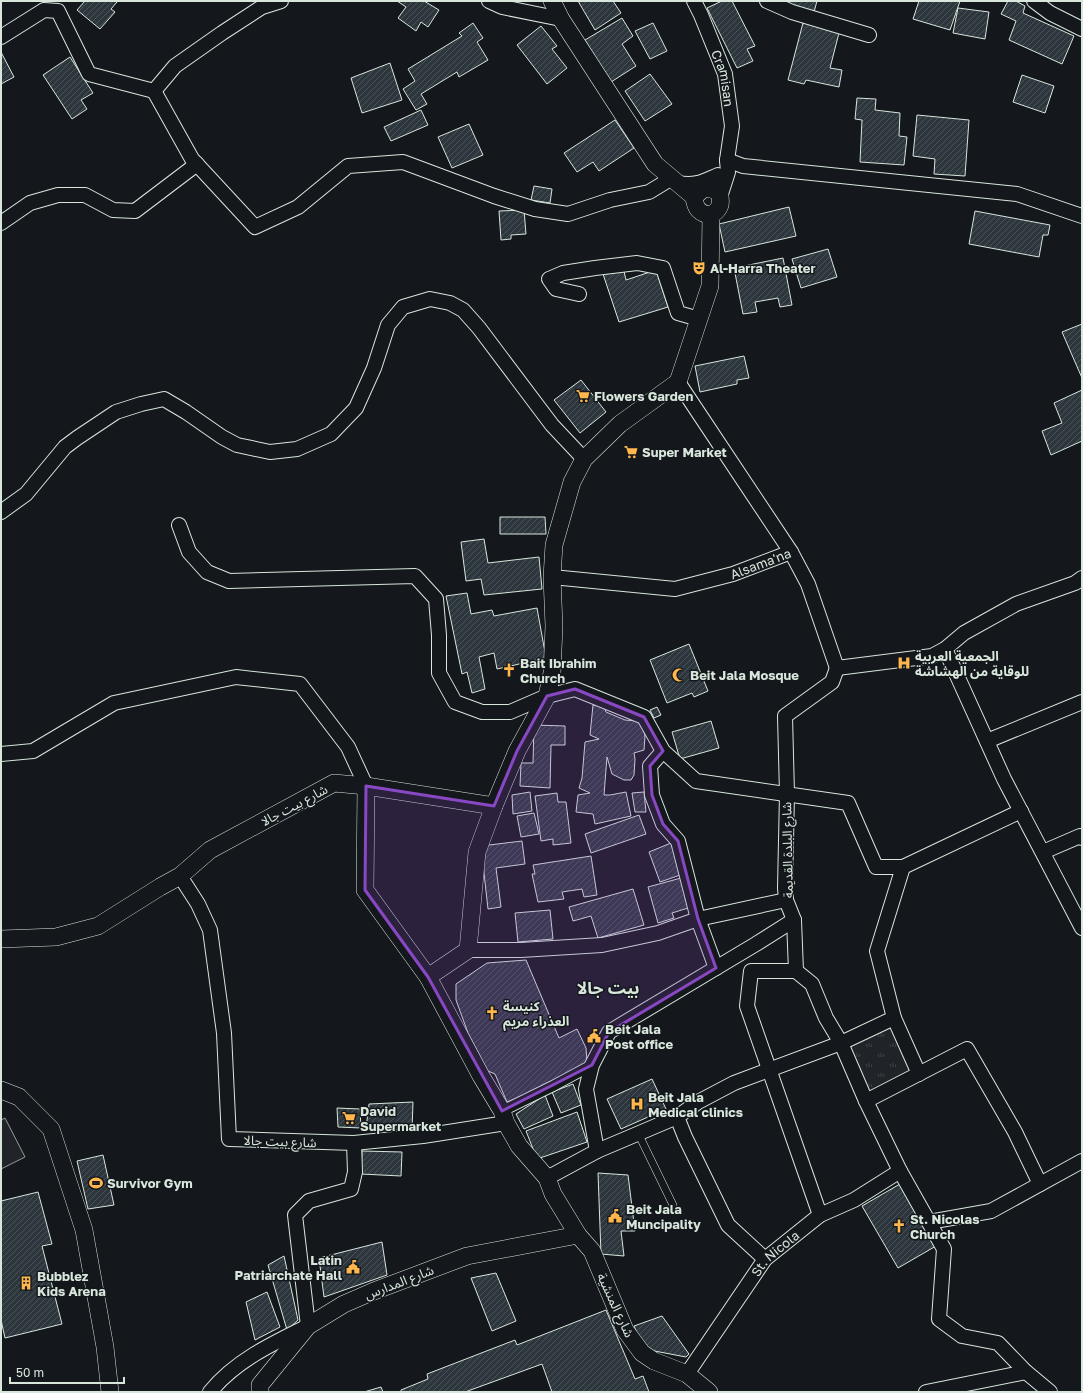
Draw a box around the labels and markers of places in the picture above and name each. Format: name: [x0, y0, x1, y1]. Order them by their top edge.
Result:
theatre icon: Al-Harra Theater: [691, 260, 707, 276]
place label: Al-Harra Theater: [710, 260, 816, 276]
supermarket icon: Flowers Garden: [575, 388, 591, 404]
place label: Flowers Garden: [594, 388, 693, 404]
supermarket icon: Super Market: [623, 444, 639, 460]
place label: Super Market: [642, 444, 727, 460]
place label: الجمعية العربية للوقاية من الهشاشة: [915, 648, 1029, 679]
place label: Bait Ibrahim Church: [520, 655, 596, 686]
hospital icon: الجمعية العربية للوقاية من الهشاشة: [896, 655, 912, 671]
church icon: Bait Ibrahim Church: [501, 662, 517, 678]
mosque icon: Beit Jala Mosque: [671, 667, 687, 683]
place label: Beit Jala Mosque: [690, 667, 799, 683]
place label: كنيسة العذراء مريم: [503, 998, 569, 1032]
church icon: كنيسة العذراء مريم: [484, 1005, 500, 1021]
place label: Beit Jala Post office: [605, 1021, 674, 1052]
public building icon: Beit Jala Post office: [586, 1028, 602, 1044]
place label: Beit Jala Medical clinics: [648, 1089, 743, 1120]
hospital icon: Beit Jala Medical clinics: [629, 1096, 645, 1112]
place label: David Supermarket: [360, 1103, 441, 1134]
supermarket icon: David Supermarket: [341, 1110, 357, 1126]
sports icon: Survivor Gym: [88, 1175, 104, 1191]
place label: Survivor Gym: [107, 1175, 193, 1191]
place label: Beit Jala Muncipality: [626, 1201, 701, 1232]
public building icon: Beit Jala Muncipality: [607, 1208, 623, 1224]
place label: St. Nicolas Church: [910, 1211, 979, 1242]
church icon: St. Nicolas Church: [891, 1218, 907, 1234]
place label: Latin Patriarchate Hall: [235, 1252, 343, 1283]
public building icon: Latin Patriarchate Hall: [345, 1259, 361, 1275]
place label: Bubblez Kids Arena: [37, 1268, 106, 1299]
building icon: Bubblez Kids Arena: [18, 1275, 34, 1291]

